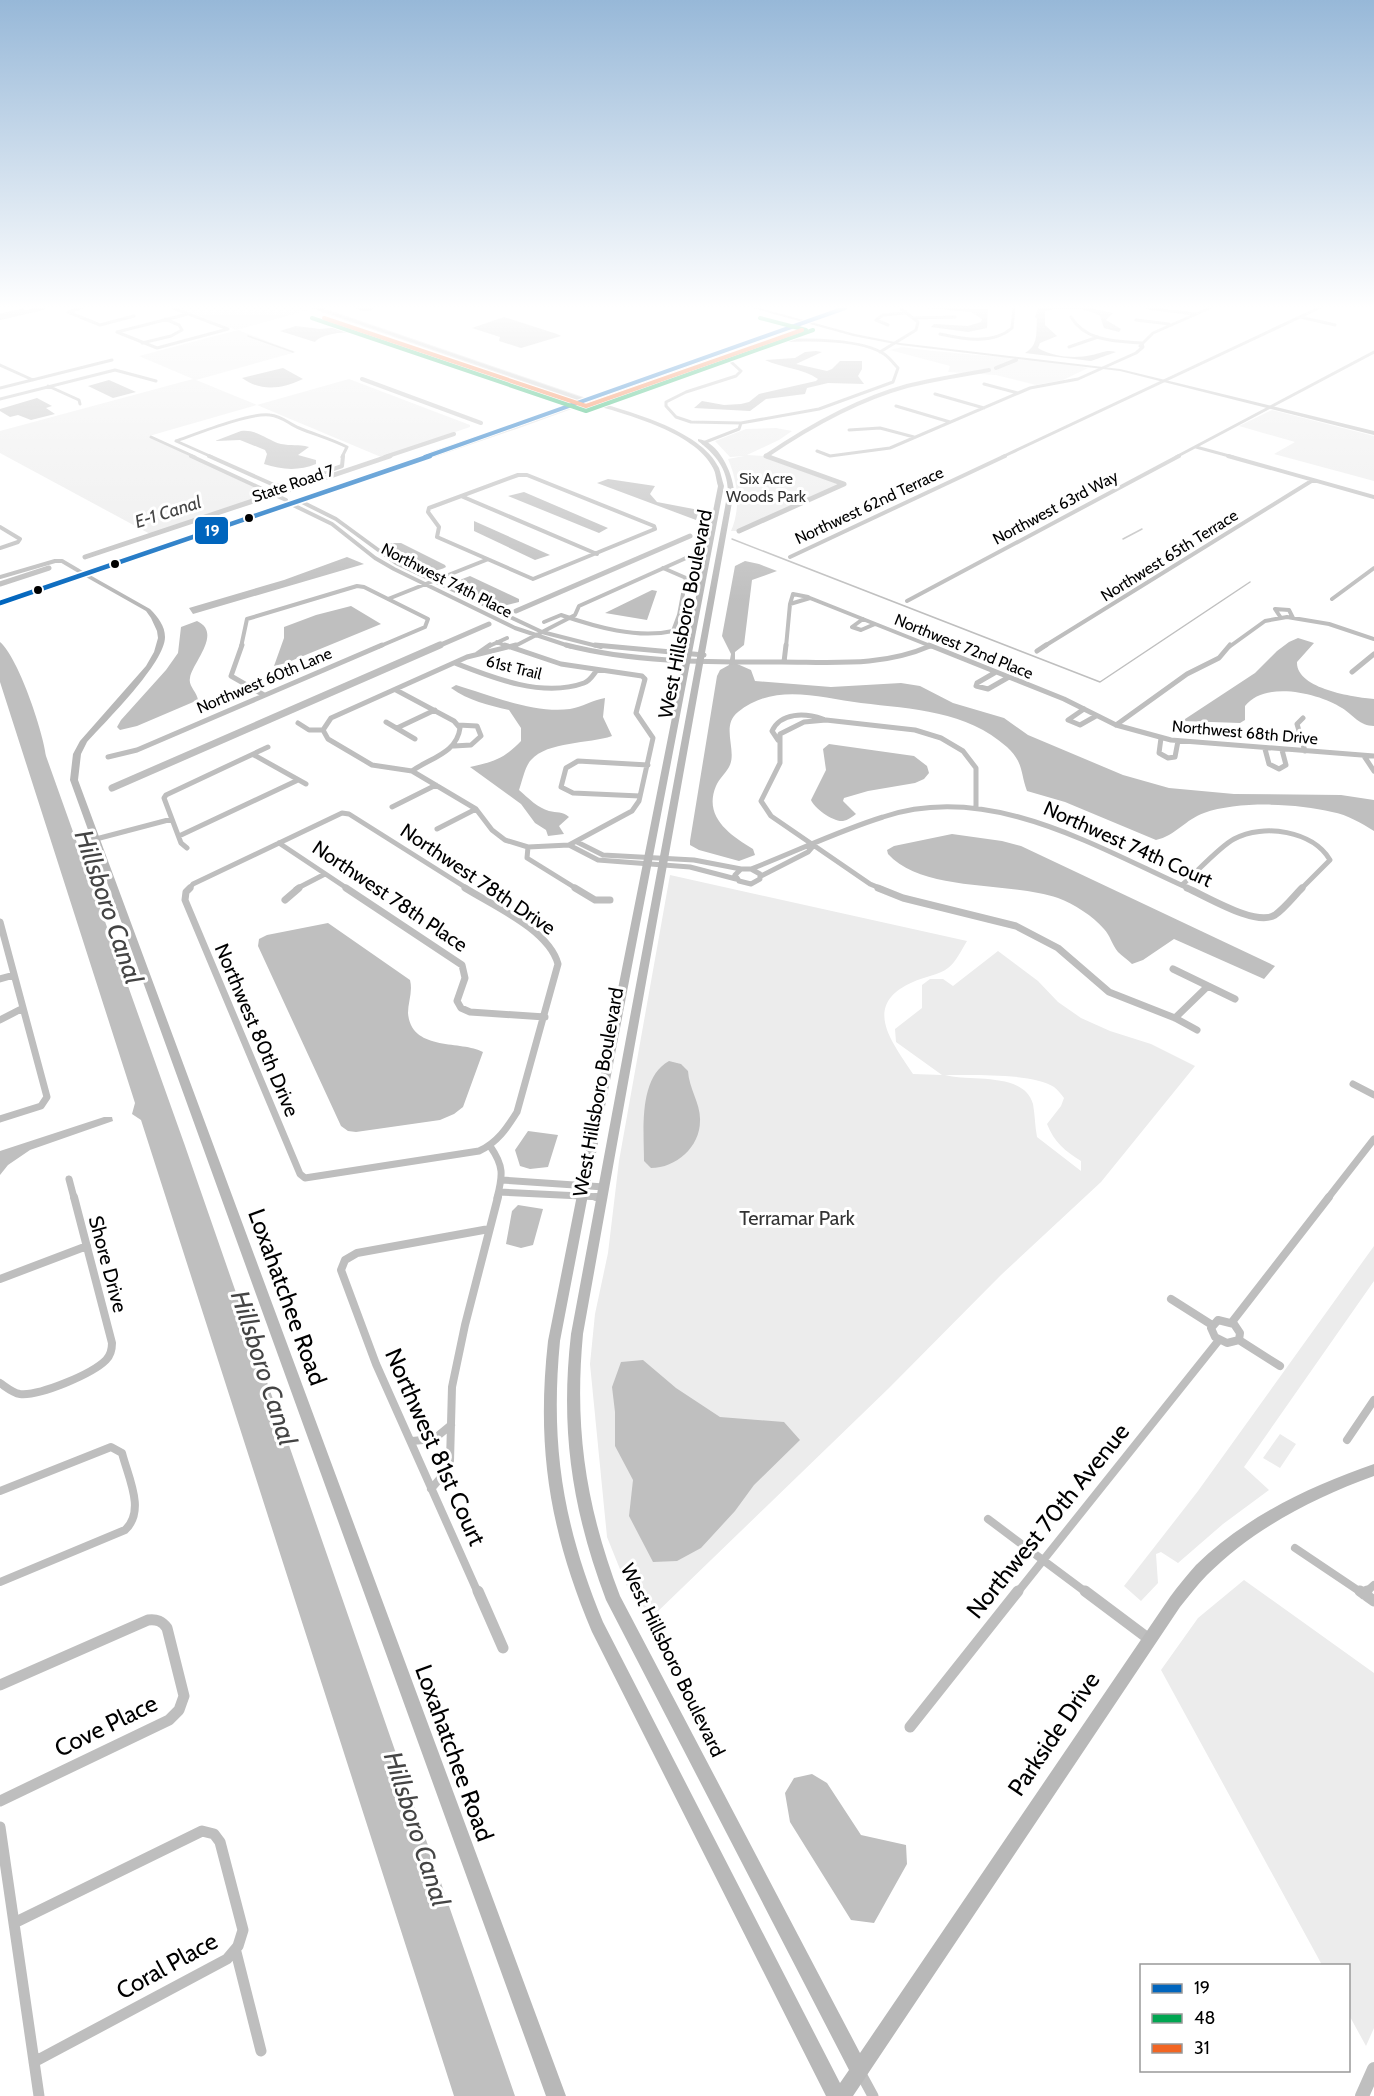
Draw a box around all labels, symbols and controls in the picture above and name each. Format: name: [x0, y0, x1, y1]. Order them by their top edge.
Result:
street label: State Road 7: [250, 461, 337, 506]
street label: Northwest 62nd Terrace: [792, 463, 946, 548]
street label: Northwest 63rd Way: [989, 466, 1121, 548]
park label: Six Acre Woods Park: [726, 469, 807, 506]
water label: E-1 Canal: [132, 491, 205, 533]
street label: Northwest 65th Terrace: [1097, 505, 1241, 605]
street label: West Hillsboro Boulevard: [653, 508, 717, 720]
unlabelled marker: [243, 512, 255, 524]
line badge: 19: [194, 516, 229, 545]
text: 19: [205, 521, 219, 540]
street label: Northwest 74th Place: [378, 539, 515, 622]
unlabelled marker: [109, 558, 121, 570]
unlabelled marker: [32, 584, 44, 596]
street label: Northwest 72nd Place: [892, 610, 1036, 683]
street label: Northwest 60th Lane: [194, 643, 335, 718]
street label: 61st Trail: [484, 651, 544, 684]
street label: Northwest 68th Drive: [1171, 717, 1319, 748]
street label: Northwest 74th Court: [1040, 796, 1216, 892]
street label: Northwest 78th Drive: [396, 818, 560, 940]
water label: Hillsboro Canal: [68, 826, 150, 988]
street label: Northwest 78th Place: [308, 835, 472, 957]
street label: Northwest 80th Drive: [210, 940, 304, 1120]
street label: West Hillsboro Boulevard: [568, 985, 628, 1199]
street label: Loxahatchee Road: [242, 1205, 333, 1389]
park label: Terramar Park: [739, 1206, 855, 1230]
street label: Shore Drive: [84, 1213, 132, 1315]
water label: Hillsboro Canal: [224, 1287, 304, 1449]
street label: Northwest 81st Court: [379, 1344, 492, 1550]
street label: Northwest 70th Avenue: [960, 1417, 1135, 1624]
street label: West Hillsboro Boulevard: [616, 1559, 730, 1761]
street label: Loxahatchee Road: [409, 1661, 500, 1845]
street label: Parkside Drive: [1002, 1666, 1106, 1801]
street label: Cove Place: [50, 1688, 162, 1763]
water label: Hillsboro Canal: [377, 1748, 457, 1910]
street label: Coral Place: [111, 1926, 223, 2005]
legend: [1140, 1964, 1350, 2072]
text: 19: [1194, 1977, 1210, 1999]
text: 48: [1194, 2007, 1215, 2029]
text: 31: [1194, 2037, 1210, 2059]

